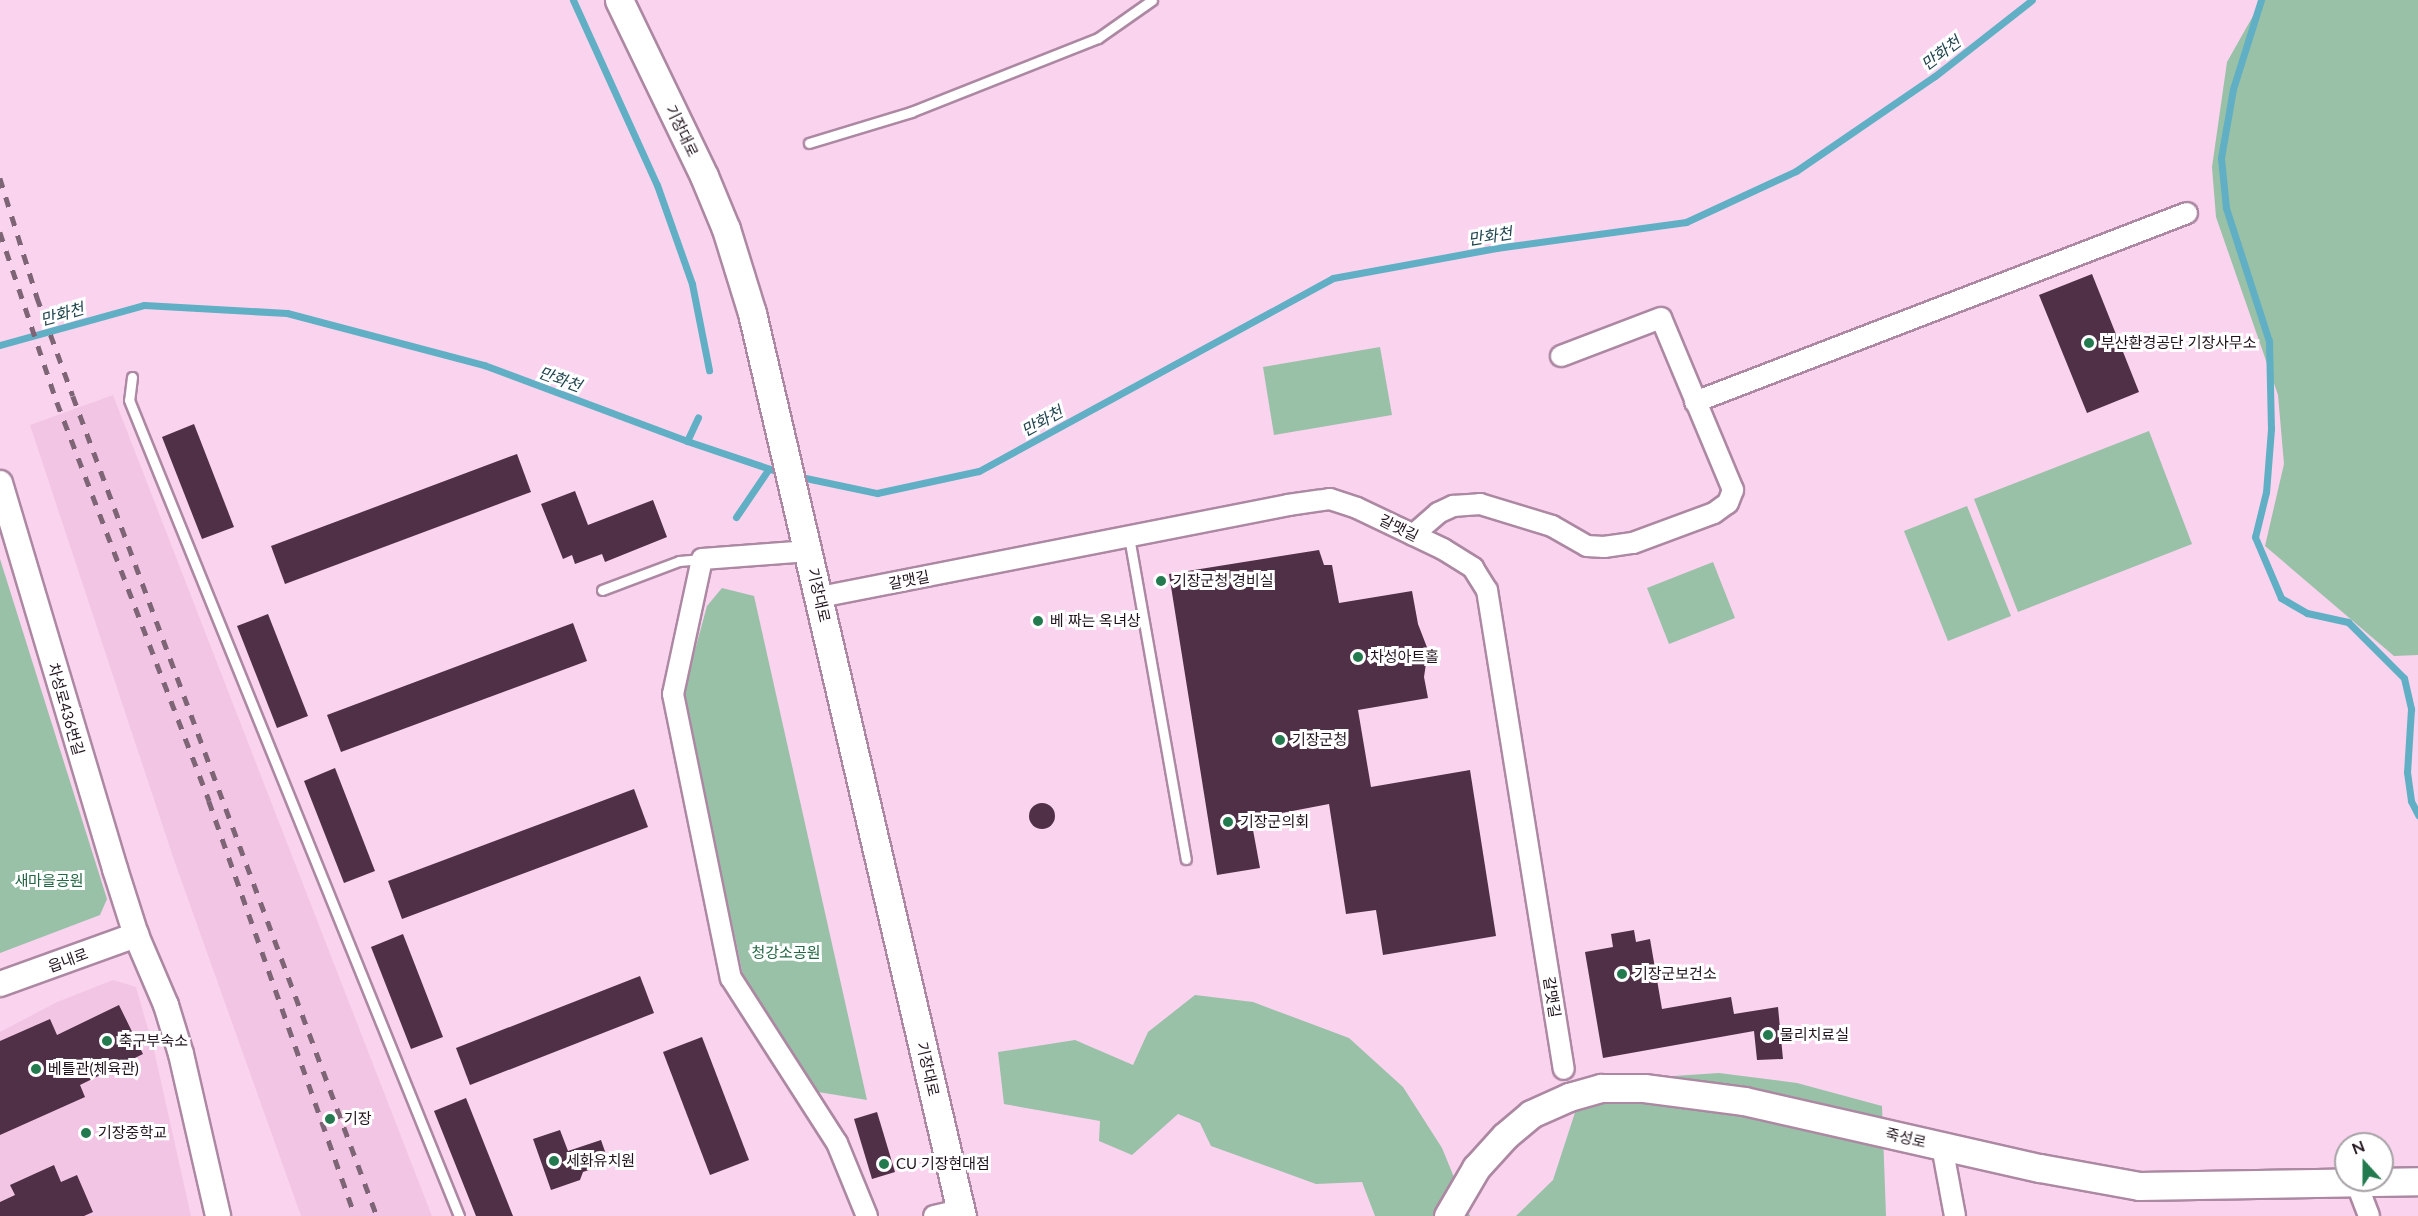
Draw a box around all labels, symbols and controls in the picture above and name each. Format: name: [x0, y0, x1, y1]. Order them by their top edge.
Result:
water label: 만화천: [1918, 32, 1964, 74]
street label: 기장대로: [662, 102, 702, 160]
water label: 만화천: [1467, 223, 1513, 249]
water label: 만화천: [38, 299, 86, 329]
place label: 부산환경공단 기장사무소: [2101, 334, 2257, 352]
marker: 부산환경공단 기장사무소: [2082, 336, 2096, 350]
water label: 만화천: [536, 362, 584, 396]
water label: 만화천: [1018, 402, 1066, 440]
street label: 갈맷길: [1376, 511, 1422, 545]
street label: 기장대로: [804, 566, 834, 624]
street label: 갈맷길: [887, 567, 931, 593]
place label: 기장군청 경비실: [1173, 572, 1273, 590]
marker: 기장군청 경비실: [1154, 574, 1168, 588]
place label: 베 짜는 옥녀상: [1050, 612, 1140, 630]
marker: 베 짜는 옥녀상: [1031, 614, 1045, 628]
place label: 차성아트홀: [1370, 648, 1439, 666]
marker: 차성아트홀: [1351, 650, 1365, 664]
street label: 차성로436번길: [44, 661, 88, 757]
place label: 기장군청: [1292, 731, 1347, 749]
marker: 기장군청: [1273, 733, 1287, 747]
place label: 기장군의회: [1240, 813, 1309, 831]
marker: 기장군의회: [1221, 815, 1235, 829]
park label: 새마을공원: [15, 872, 83, 890]
street label: 읍내로: [45, 944, 91, 976]
park label: 청강소공원: [752, 944, 820, 962]
place label: 기장군보건소: [1634, 965, 1717, 983]
marker: 기장군보건소: [1615, 967, 1629, 981]
street label: 갈맷길: [1540, 975, 1564, 1019]
place label: 물리치료실: [1780, 1026, 1849, 1044]
marker: 물리치료실: [1761, 1028, 1775, 1042]
place label: 축구부숙소: [119, 1032, 188, 1050]
marker: 축구부숙소: [100, 1034, 114, 1048]
street label: 기장대로: [913, 1040, 943, 1098]
place label: 베틀관(체육관): [48, 1060, 139, 1078]
marker: 베틀관(체육관): [29, 1062, 43, 1076]
marker: 기장: [321, 1110, 339, 1128]
place label: 기장: [344, 1110, 372, 1128]
place label: 기장중학교: [98, 1124, 167, 1142]
street label: 죽성로: [1884, 1125, 1928, 1151]
marker: 기장중학교: [79, 1126, 93, 1140]
north arrow: [2334, 1132, 2394, 1192]
text: N: [2349, 1136, 2367, 1158]
place label: 세화유치원: [566, 1152, 635, 1170]
marker: 세화유치원: [547, 1154, 561, 1168]
place label: CU 기장현대점: [896, 1155, 990, 1173]
marker: CU 기장현대점: [877, 1157, 891, 1171]

